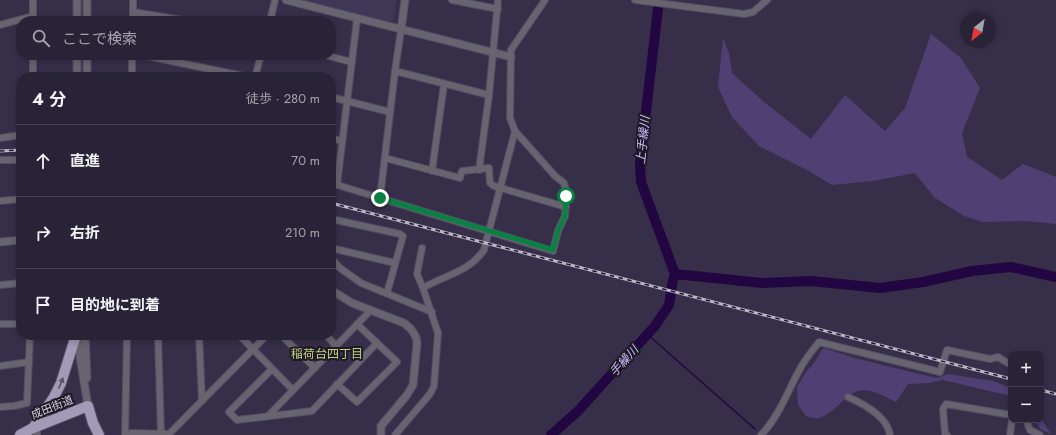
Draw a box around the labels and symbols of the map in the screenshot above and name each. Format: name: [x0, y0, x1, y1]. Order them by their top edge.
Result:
north arrow: [960, 12, 996, 48]
water label: 上手繰川: [632, 113, 655, 165]
route start: [557, 187, 575, 205]
route end: [371, 189, 389, 207]
water label: 手繰川: [605, 340, 644, 380]
district label: 稲荷台四丁目: [291, 345, 363, 363]
one-way arrow: [58, 377, 64, 389]
street label: 成田街道: [29, 391, 75, 423]

